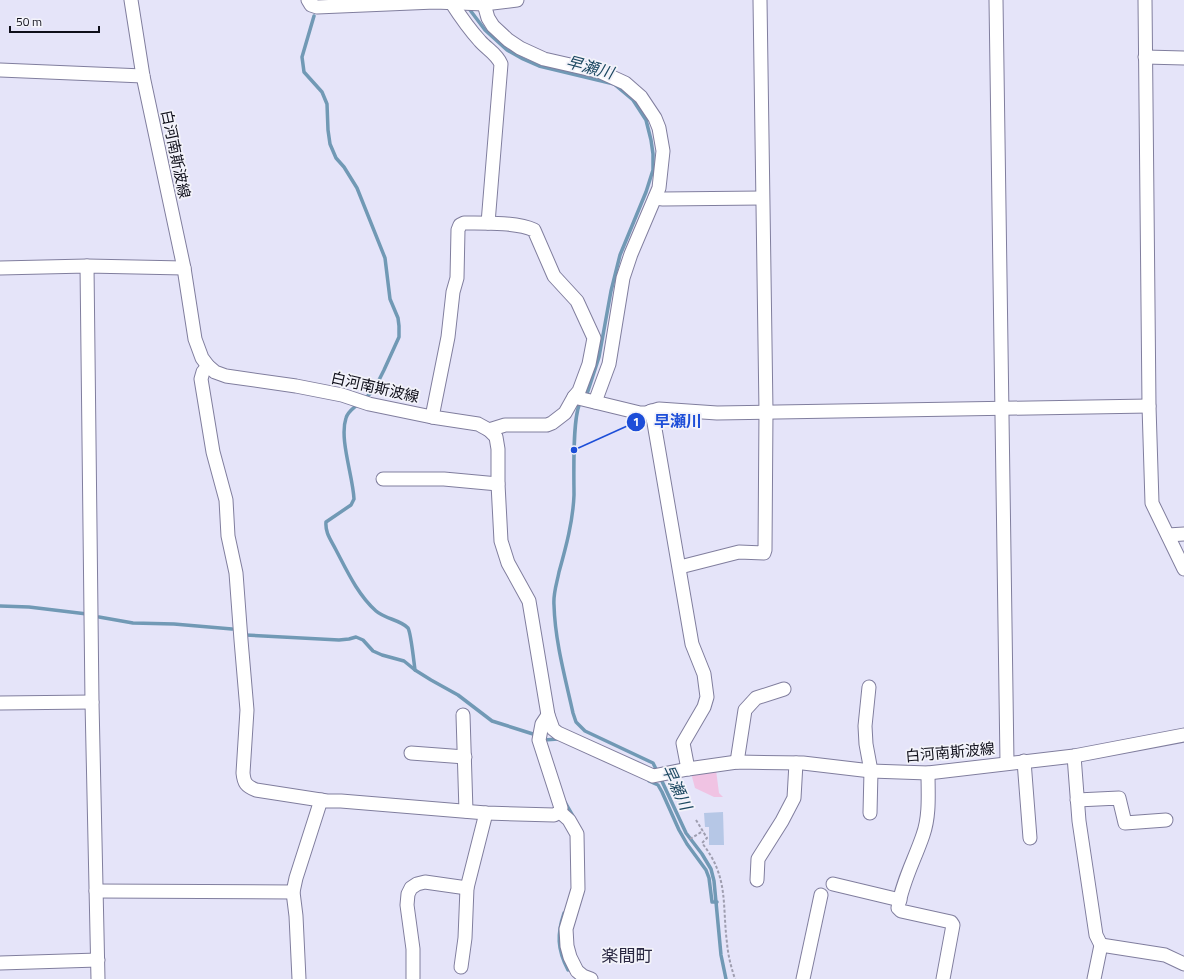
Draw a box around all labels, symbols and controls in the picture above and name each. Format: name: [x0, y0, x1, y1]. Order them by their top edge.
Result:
scale bar: [10, 8, 99, 34]
text: 50 m: [16, 12, 42, 31]
water label: 早瀬川: [564, 49, 618, 85]
street label: 白河南斯波線: [155, 108, 197, 200]
street label: 白河南斯波線: [329, 366, 421, 408]
callout: 早瀬川: [626, 408, 710, 436]
text: 早瀬川: [654, 409, 702, 433]
text: 1: [633, 412, 639, 431]
street label: 白河南斯波線: [904, 737, 996, 767]
water label: 早瀬川: [656, 760, 699, 816]
district label: 楽間町: [602, 943, 653, 969]

